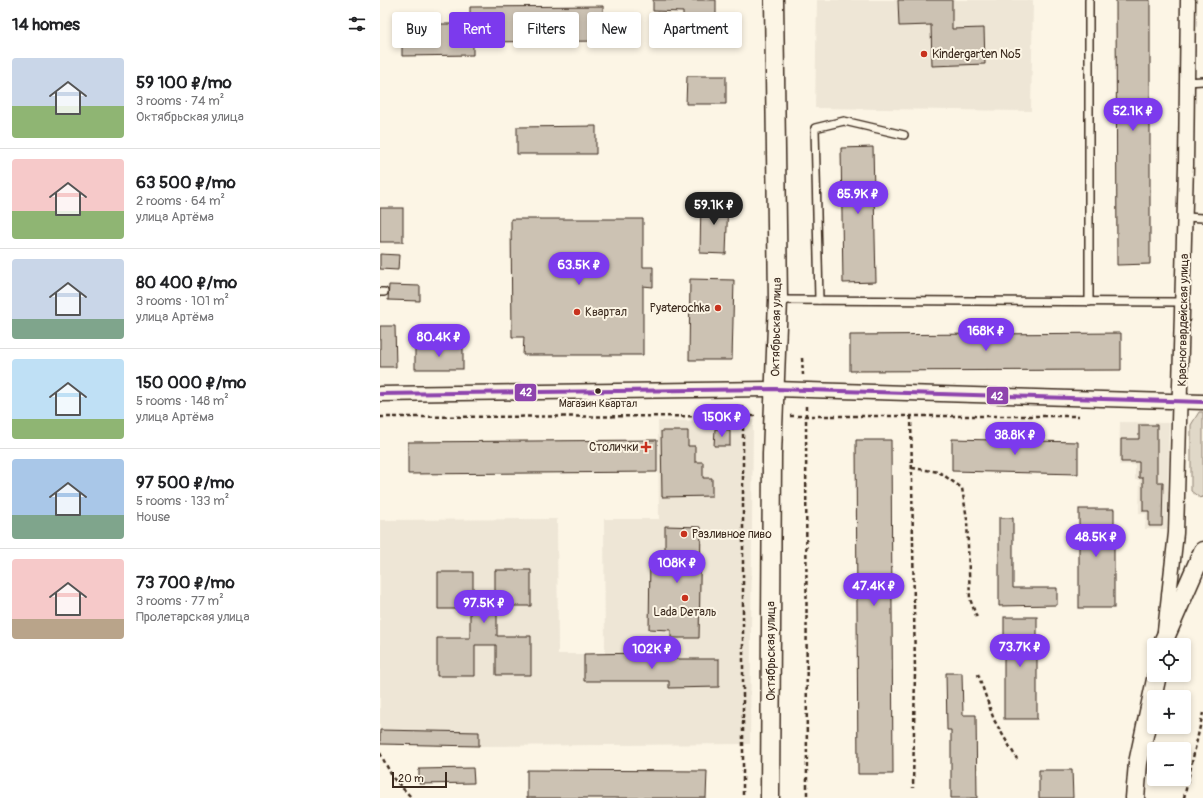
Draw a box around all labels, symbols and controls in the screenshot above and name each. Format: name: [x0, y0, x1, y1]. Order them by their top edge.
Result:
chip: Buy: [392, 12, 441, 48]
chip: Rent: [449, 12, 505, 48]
chip: Filters: [513, 12, 579, 48]
chip: New: [587, 12, 641, 48]
chip: Apartment: [649, 12, 742, 48]
icon: filters: [346, 13, 368, 35]
text: 14 homes: [12, 14, 80, 35]
place label: Kindergarten №5: [932, 47, 1021, 62]
marker: Kindergarten №5: [919, 49, 929, 59]
text: 59 100 ₽/mo: [136, 72, 232, 93]
icon: home: [44, 74, 92, 122]
text: 3 rooms · 74 m²: [136, 93, 224, 109]
pin: 52.1K ₽: [1096, 98, 1170, 132]
text: 52.1K ₽: [1113, 103, 1153, 119]
text: Октябрьская улица: [136, 109, 244, 125]
text: 63 500 ₽/mo: [136, 172, 236, 193]
icon: home: [44, 175, 92, 223]
pin: 85.9K ₽: [821, 181, 895, 215]
text: 85.9K ₽: [837, 186, 879, 202]
pin: 59.1K ₽: [677, 192, 751, 226]
text: 2 rooms · 64 m²: [136, 193, 225, 209]
text: 59.1K ₽: [694, 197, 734, 213]
text: улица Артёма: [136, 209, 214, 225]
pin: 63.5K ₽: [542, 252, 616, 286]
street label: Красногвардейская улица: [1175, 253, 1192, 387]
text: 63.5K ₽: [557, 257, 601, 273]
text: 80 400 ₽/mo: [136, 272, 237, 293]
icon: home: [44, 275, 92, 323]
street label: Октябрьская улица: [768, 277, 785, 377]
text: 3 rooms · 101 m²: [136, 293, 229, 309]
place label: Pyaterochka: [649, 301, 710, 316]
marker: Pyaterochka: [713, 303, 723, 313]
place label: Квартал: [585, 305, 627, 320]
marker: Квартал: [572, 307, 582, 317]
text: улица Артёма: [136, 309, 214, 325]
pin: 168K ₽: [953, 318, 1019, 352]
text: 168K ₽: [967, 323, 1005, 339]
pin: 80.4K ₽: [402, 324, 476, 358]
text: 80.4K ₽: [417, 329, 461, 345]
text: 150 000 ₽/mo: [136, 372, 246, 393]
icon: home: [44, 375, 92, 423]
line badge: 42: [514, 383, 537, 402]
text: 42: [519, 386, 532, 399]
marker: Магазин Квартал: [593, 386, 603, 396]
line badge: 42: [986, 386, 1009, 405]
text: 42: [990, 390, 1003, 403]
text: 5 rooms · 148 m²: [136, 393, 229, 409]
place label: Магазин Квартал: [559, 397, 637, 410]
pin: 150K ₽: [689, 404, 755, 438]
text: улица Артёма: [136, 409, 214, 425]
text: 150K ₽: [702, 409, 742, 425]
pin: 38.8K ₽: [978, 422, 1052, 456]
text: 38.8K ₽: [994, 427, 1036, 443]
place label: Столички: [589, 440, 639, 455]
marker: Столички: [641, 442, 651, 452]
text: 97 500 ₽/mo: [136, 472, 234, 493]
icon: home: [44, 475, 92, 523]
text: 5 rooms · 133 m²: [136, 493, 229, 509]
text: House: [136, 509, 170, 525]
pin: 48.5K ₽: [1059, 524, 1133, 558]
place label: Разливное пиво: [692, 527, 772, 542]
marker: Разливное пиво: [679, 529, 689, 539]
text: 48.5K ₽: [1075, 529, 1117, 545]
pin: 108K ₽: [644, 550, 710, 584]
text: 108K ₽: [658, 555, 696, 571]
text: 73 700 ₽/mo: [136, 572, 235, 593]
pin: 47.4K ₽: [837, 573, 911, 607]
icon: home: [44, 575, 92, 623]
text: 47.4K ₽: [852, 578, 896, 594]
pin: 97.5K ₽: [447, 590, 521, 624]
text: 3 rooms · 77 m²: [136, 593, 224, 609]
marker: Lada Dеталь: [680, 593, 690, 603]
text: 97.5K ₽: [463, 595, 505, 611]
street label: Октябрьская улица: [764, 601, 779, 701]
place label: Lada Dеталь: [653, 605, 717, 620]
text: Пролетарская улица: [136, 609, 250, 625]
pin: 73.7K ₽: [983, 634, 1057, 668]
pin: 102K ₽: [619, 636, 685, 670]
map controls: [1147, 638, 1191, 786]
button: locate: [1147, 638, 1191, 682]
text: 73.7K ₽: [999, 639, 1041, 655]
text: 102K ₽: [632, 641, 672, 657]
button: +: [1147, 690, 1191, 734]
button: −: [1147, 742, 1191, 786]
scale bar: [392, 770, 447, 789]
text: 20 m: [398, 772, 424, 785]

